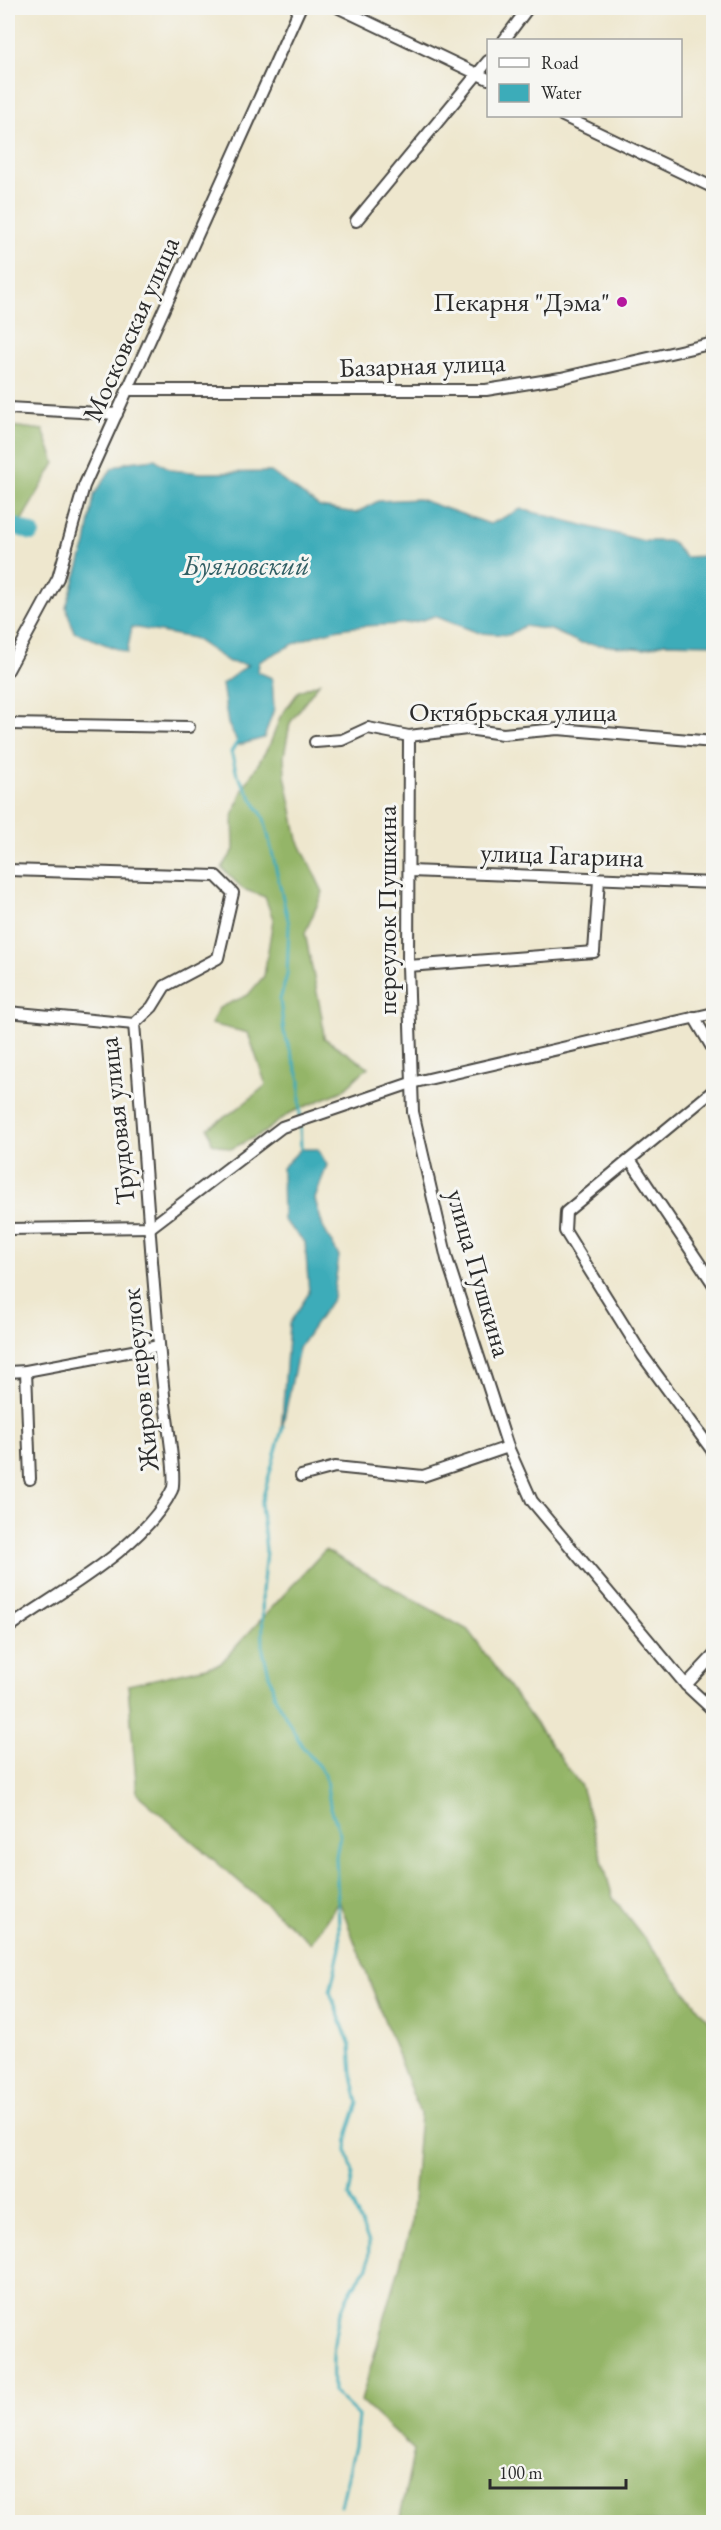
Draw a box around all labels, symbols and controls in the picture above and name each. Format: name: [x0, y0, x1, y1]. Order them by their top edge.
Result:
legend: [487, 39, 682, 117]
text: Road: [541, 51, 580, 74]
text: Water: [541, 81, 582, 104]
street label: Московская улица: [74, 230, 187, 427]
place label: Пекарня "Дэма": [433, 284, 610, 319]
marker: Пекарня "Дэма": [615, 295, 629, 309]
street label: Базарная улица: [338, 344, 506, 385]
water label: Буяновский: [181, 547, 310, 583]
street label: Октябрьская улица: [409, 694, 617, 729]
street label: переулок Пушкина: [369, 805, 404, 1015]
street label: улица Гагарина: [480, 834, 645, 875]
street label: Трудовая улица: [90, 1035, 143, 1207]
street label: улица Пушкина: [439, 1185, 520, 1361]
street label: Жиров переулок: [112, 1287, 167, 1474]
scale bar: [490, 2452, 626, 2490]
text: 100 m: [499, 2461, 543, 2484]

